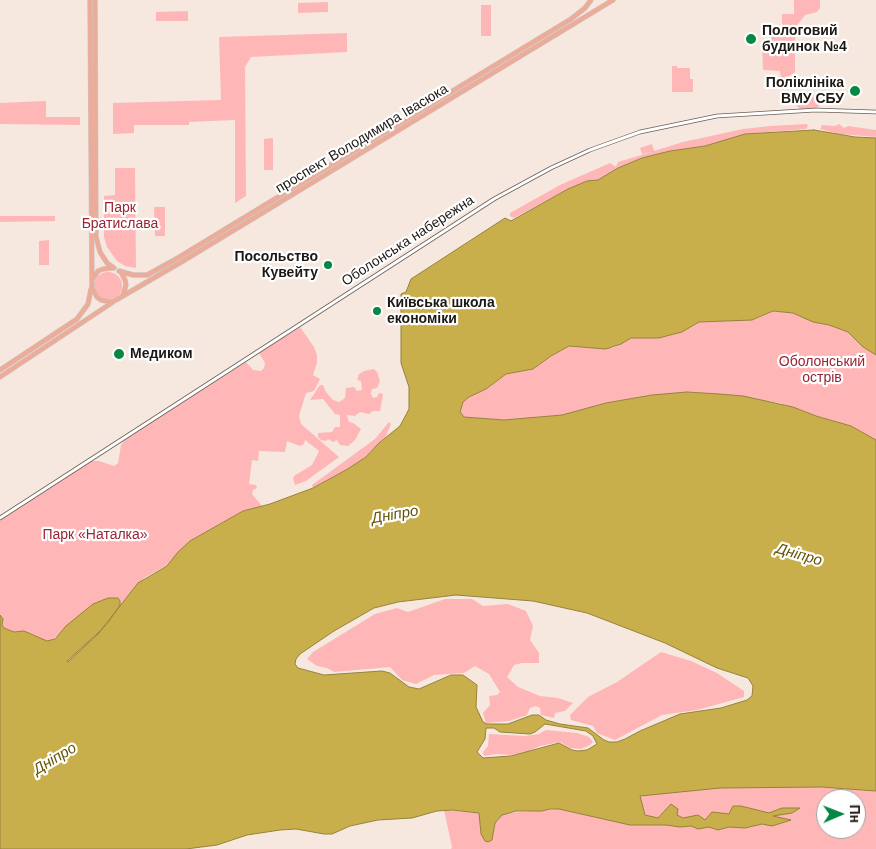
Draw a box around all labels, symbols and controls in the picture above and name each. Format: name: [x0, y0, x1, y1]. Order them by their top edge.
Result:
place label: Пологовий будинок №4: [762, 23, 847, 56]
marker: Пологовий будинок №4: [744, 32, 758, 46]
place label: Поліклініка ВМУ СБУ: [766, 75, 844, 108]
street label: проспект Володимира Івасюка: [273, 81, 451, 197]
marker: Поліклініка ВМУ СБУ: [848, 84, 862, 98]
street label: Оболонська набережна: [339, 192, 477, 290]
park label: Парк Братислава: [82, 200, 158, 232]
place label: Посольство Кувейту: [234, 249, 318, 282]
marker: Посольство Кувейту: [322, 259, 334, 271]
place label: Київська школа економіки: [387, 295, 495, 328]
marker: Київська школа економіки: [371, 305, 383, 317]
place label: Медиком: [130, 346, 192, 362]
marker: Медиком: [112, 347, 126, 361]
park label: Оболонський острів: [779, 354, 865, 387]
water label: Дніпро: [370, 502, 420, 528]
park label: Парк «Наталка»: [42, 527, 148, 543]
water label: Дніпро: [774, 540, 824, 570]
water label: Дніпро: [30, 739, 80, 779]
north arrow: [816, 789, 866, 839]
text: Пн: [847, 804, 863, 823]

